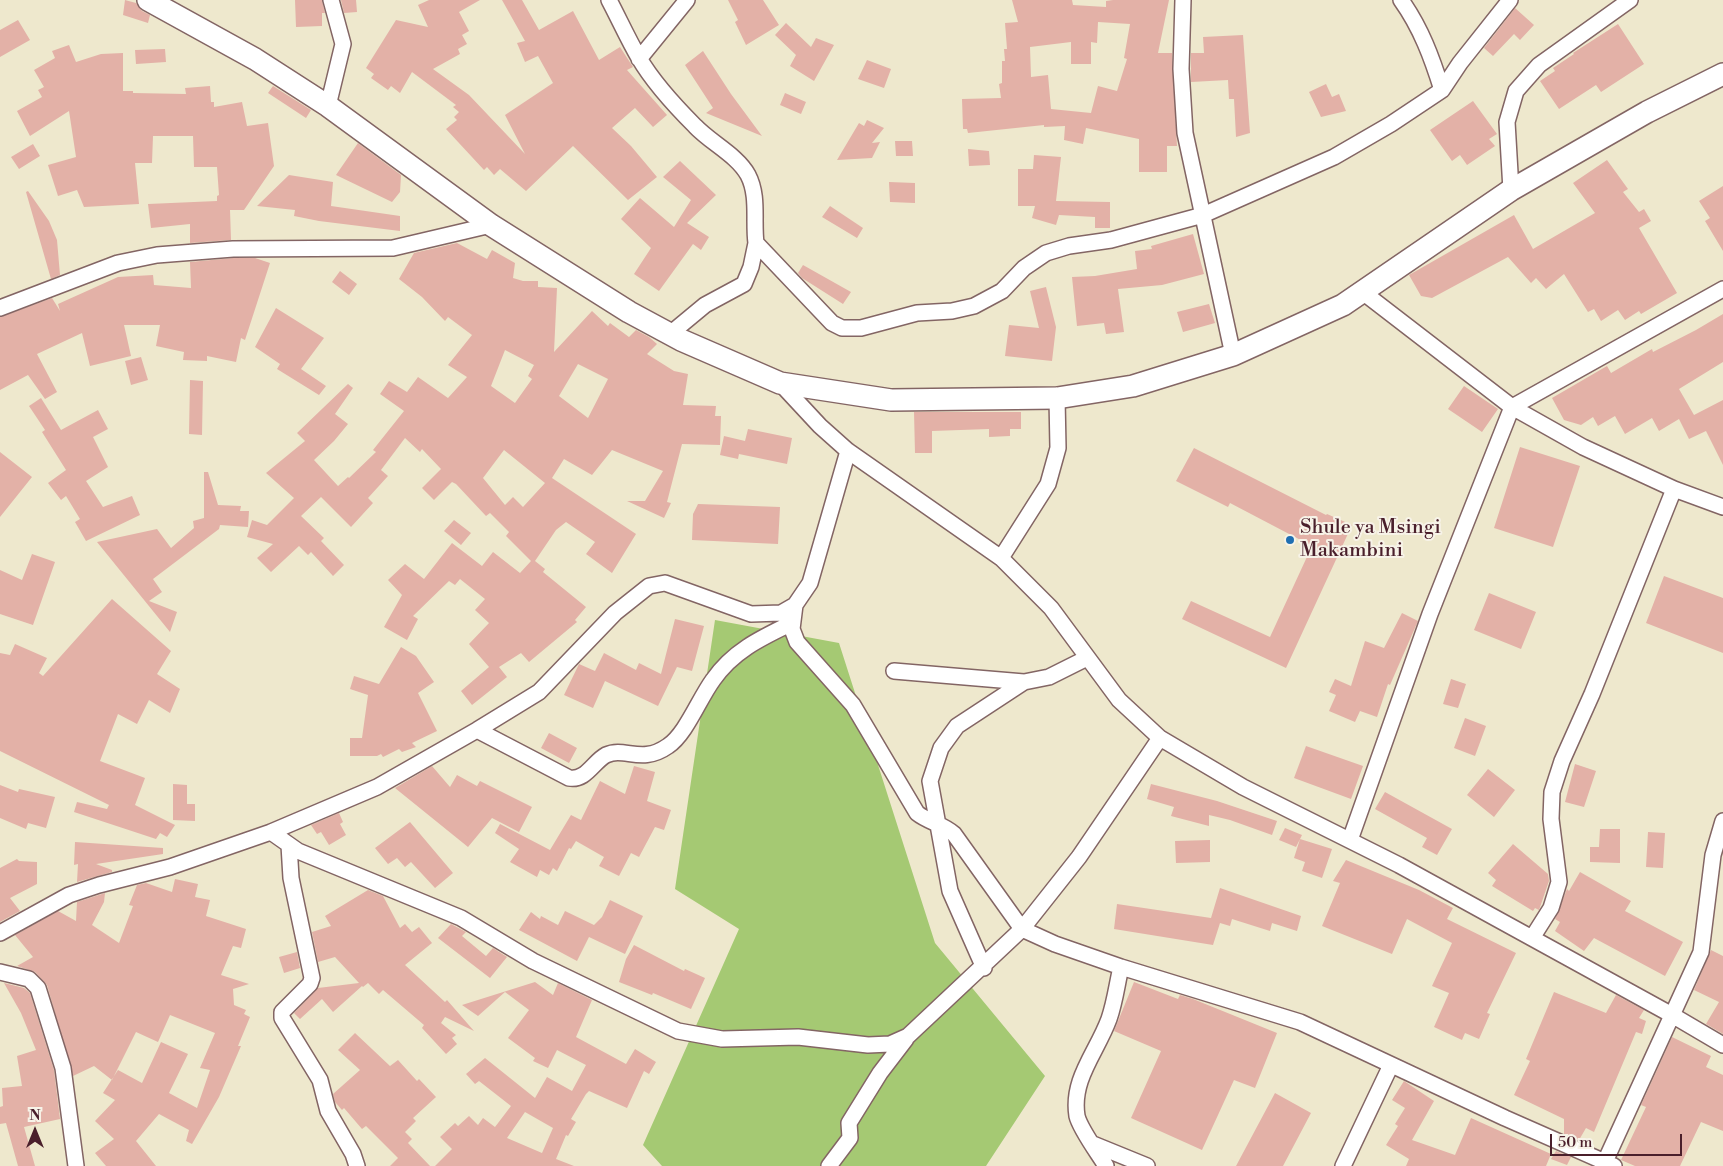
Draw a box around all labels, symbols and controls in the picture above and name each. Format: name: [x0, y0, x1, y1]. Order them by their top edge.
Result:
place label: Shule ya Msingi Makambini: [1300, 516, 1441, 563]
marker: Shule ya Msingi Makambini: [1284, 534, 1296, 546]
north arrow: [10, 1106, 60, 1156]
text: N: [29, 1107, 41, 1125]
scale bar: [1553, 1124, 1686, 1156]
text: 50 m: [1558, 1133, 1592, 1152]

